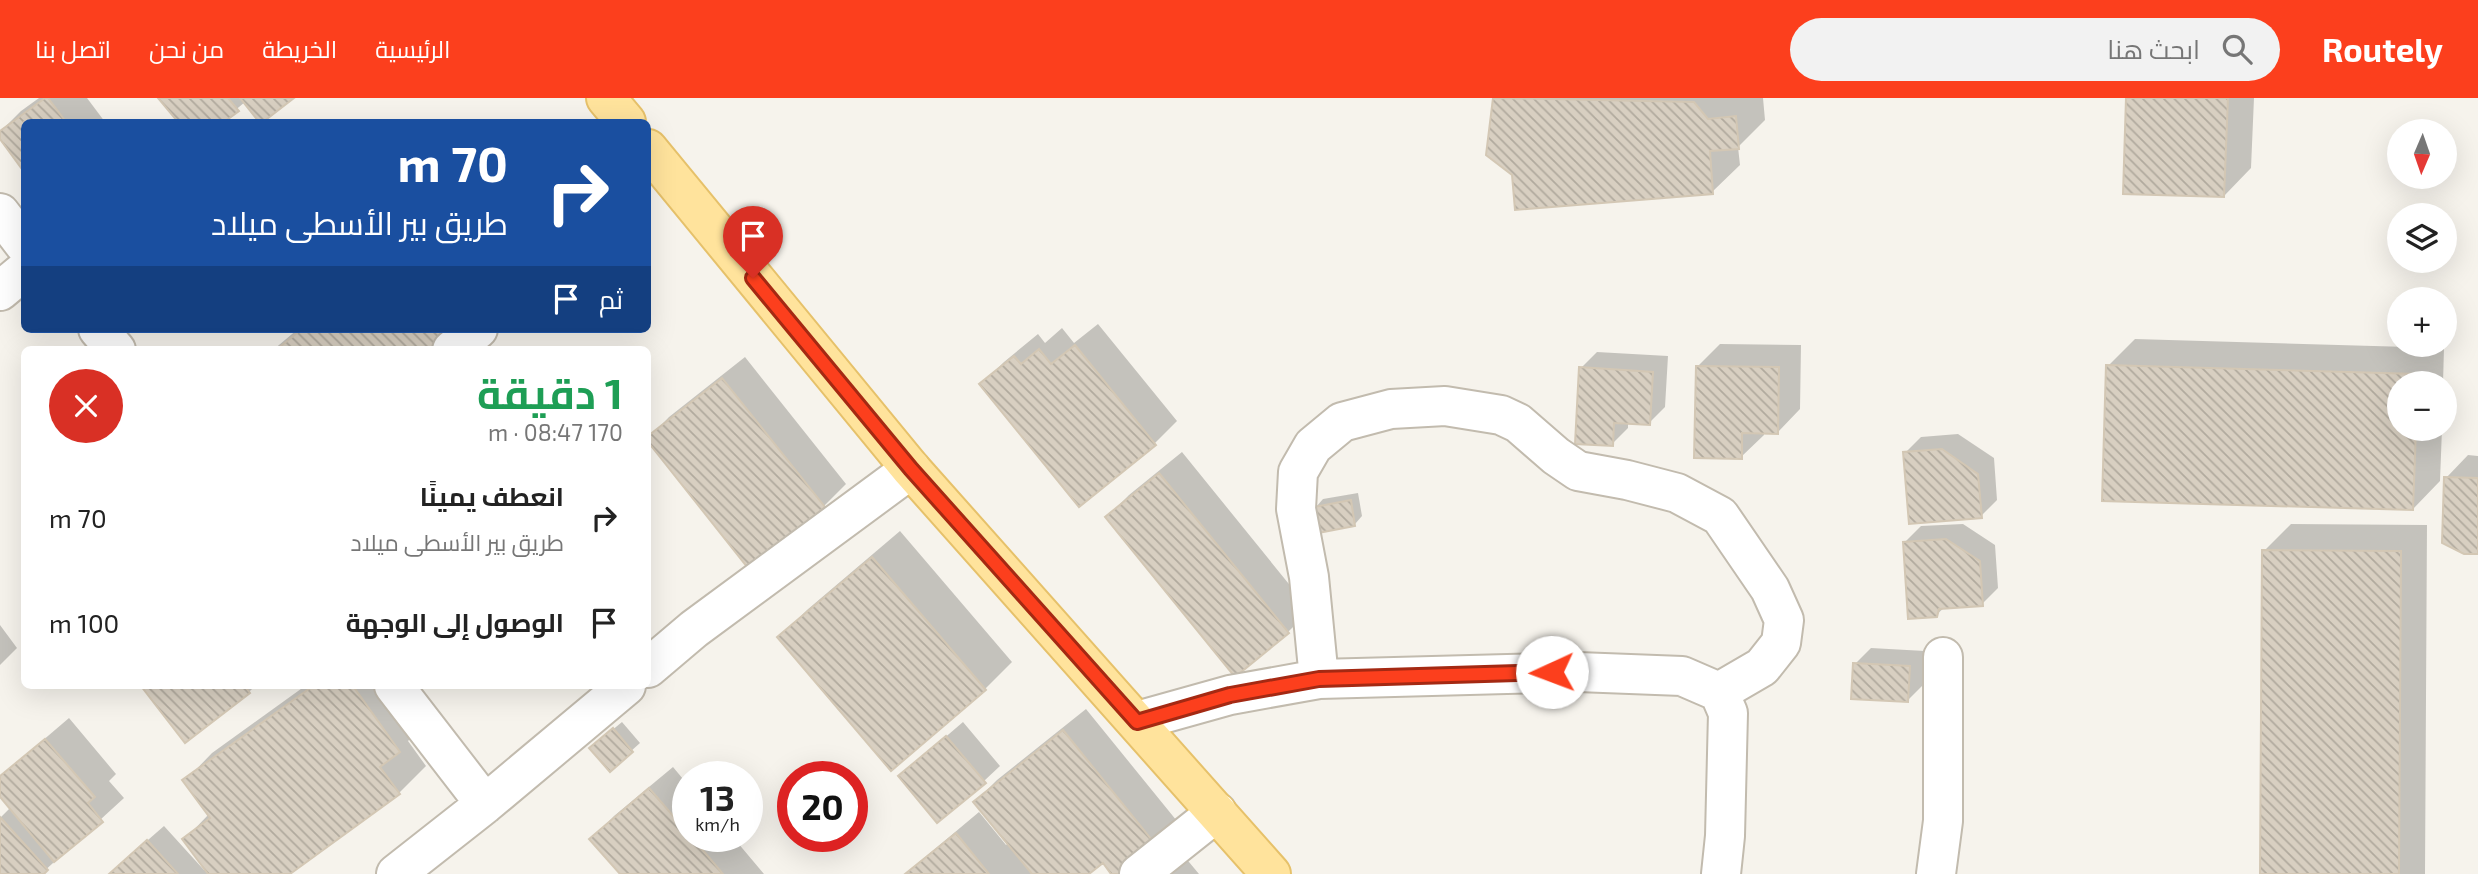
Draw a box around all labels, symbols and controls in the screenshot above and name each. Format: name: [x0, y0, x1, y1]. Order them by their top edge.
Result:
search box: [1790, 18, 2280, 81]
text: Routely: [2322, 29, 2443, 69]
icon: search: [2218, 30, 2256, 68]
text: ابحث هنا: [2107, 33, 2200, 64]
text: اتصل بنا: [35, 34, 111, 63]
text: من نحن: [149, 34, 224, 63]
text: الخريطة: [262, 34, 337, 63]
text: الرئيسية: [375, 34, 450, 63]
north arrow: [2387, 119, 2457, 189]
map controls: [2387, 119, 2457, 441]
text: 70 m: [397, 133, 508, 192]
icon: right: [532, 147, 623, 238]
text: طريق بير الأسطى ميلاد: [211, 203, 508, 241]
button: layers: [2387, 203, 2457, 273]
pin: [723, 206, 783, 278]
icon: arrive: [734, 217, 772, 255]
icon: arrive: [547, 280, 585, 318]
text: ثم: [599, 283, 623, 314]
button: +: [2387, 287, 2457, 357]
text: 1 دقيقة: [477, 367, 623, 417]
button: close: [49, 369, 123, 443]
button: −: [2387, 371, 2457, 441]
text: 170 m · 08:47: [488, 418, 623, 446]
text: انعطف يمينًا: [420, 480, 564, 511]
icon: right: [585, 499, 623, 537]
text: 70 m: [49, 502, 107, 533]
text: طريق بير الأسطى ميلاد: [351, 528, 564, 556]
icon: arrive: [585, 604, 623, 642]
text: الوصول إلى الوجهة: [346, 606, 564, 637]
text: 100 m: [49, 607, 119, 638]
position arrow: [1515, 635, 1589, 709]
speed limit sign: 20: [777, 761, 868, 852]
text: 13: [700, 776, 735, 818]
text: km/h: [695, 813, 740, 835]

